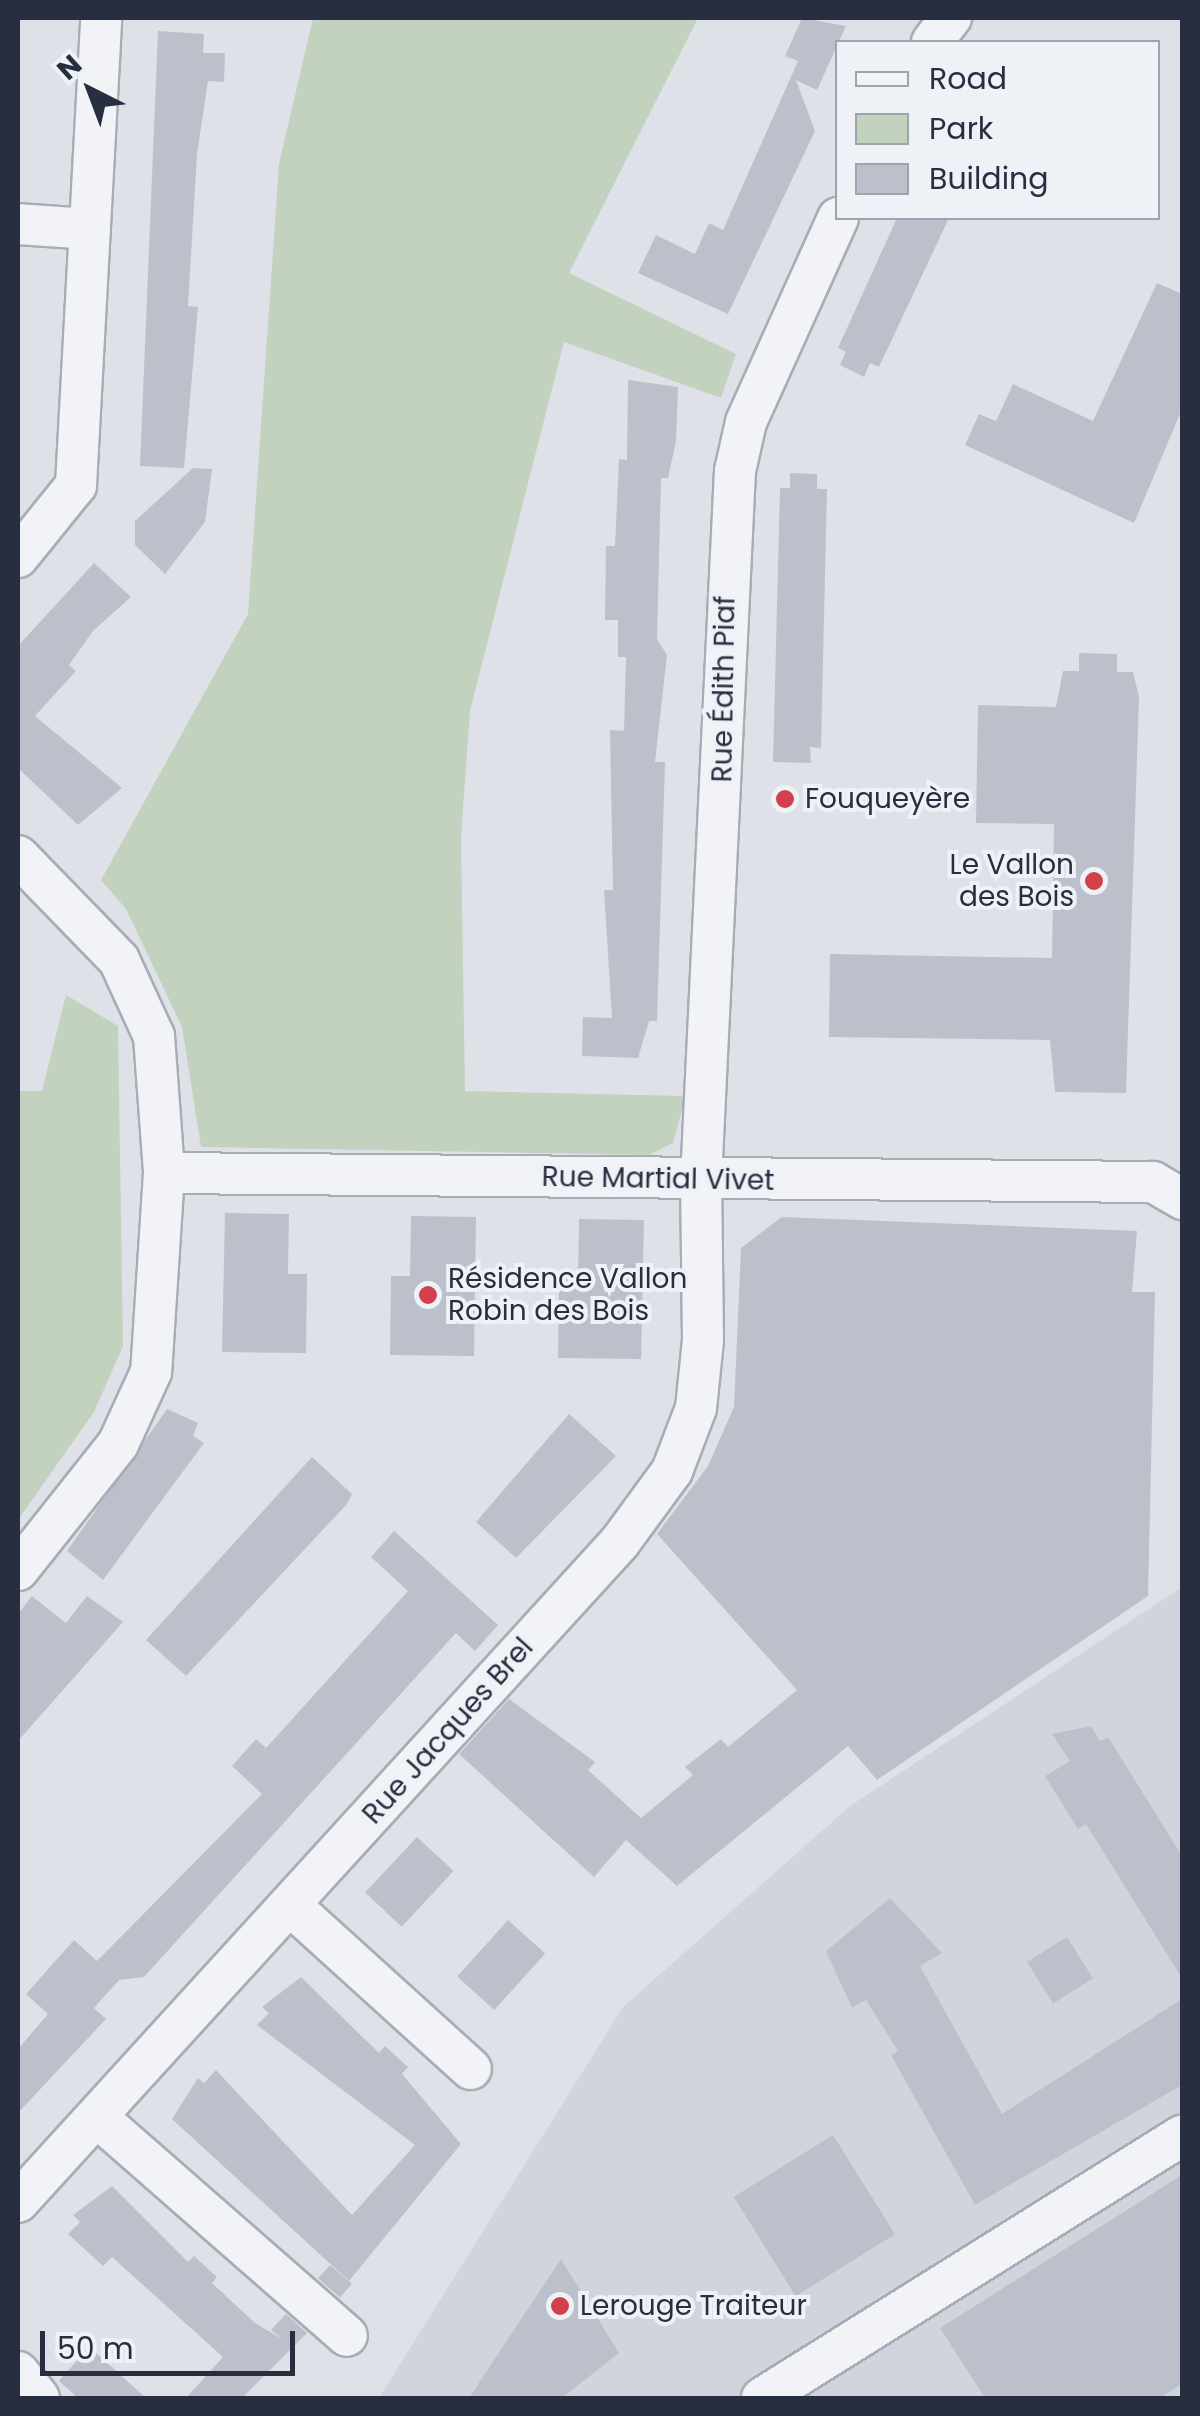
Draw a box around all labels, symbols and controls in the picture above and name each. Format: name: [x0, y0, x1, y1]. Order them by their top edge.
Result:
north arrow: [40, 40, 140, 140]
legend: [835, 40, 1160, 220]
text: N: [49, 46, 90, 89]
text: Road: [929, 57, 1007, 100]
text: Park: [929, 107, 993, 150]
text: Building: [929, 157, 1049, 200]
street label: Rue Édith Piaf: [706, 595, 742, 783]
place label: Fouqueyère: [805, 782, 970, 816]
marker: Fouqueyère: [774, 788, 796, 810]
place label: Le Vallon des Bois: [950, 848, 1074, 914]
marker: Le Vallon des Bois: [1083, 870, 1105, 892]
street label: Rue Martial Vivet: [541, 1160, 775, 1198]
place label: Résidence Vallon Robin des Bois: [448, 1262, 687, 1328]
marker: Résidence Vallon Robin des Bois: [417, 1284, 439, 1306]
street label: Rue Jacques Brel: [356, 1631, 540, 1831]
place label: Lerouge Traiteur: [580, 2289, 807, 2323]
marker: Lerouge Traiteur: [549, 2295, 571, 2317]
scale bar: [45, 2311, 300, 2373]
text: 50 m: [57, 2327, 134, 2370]

